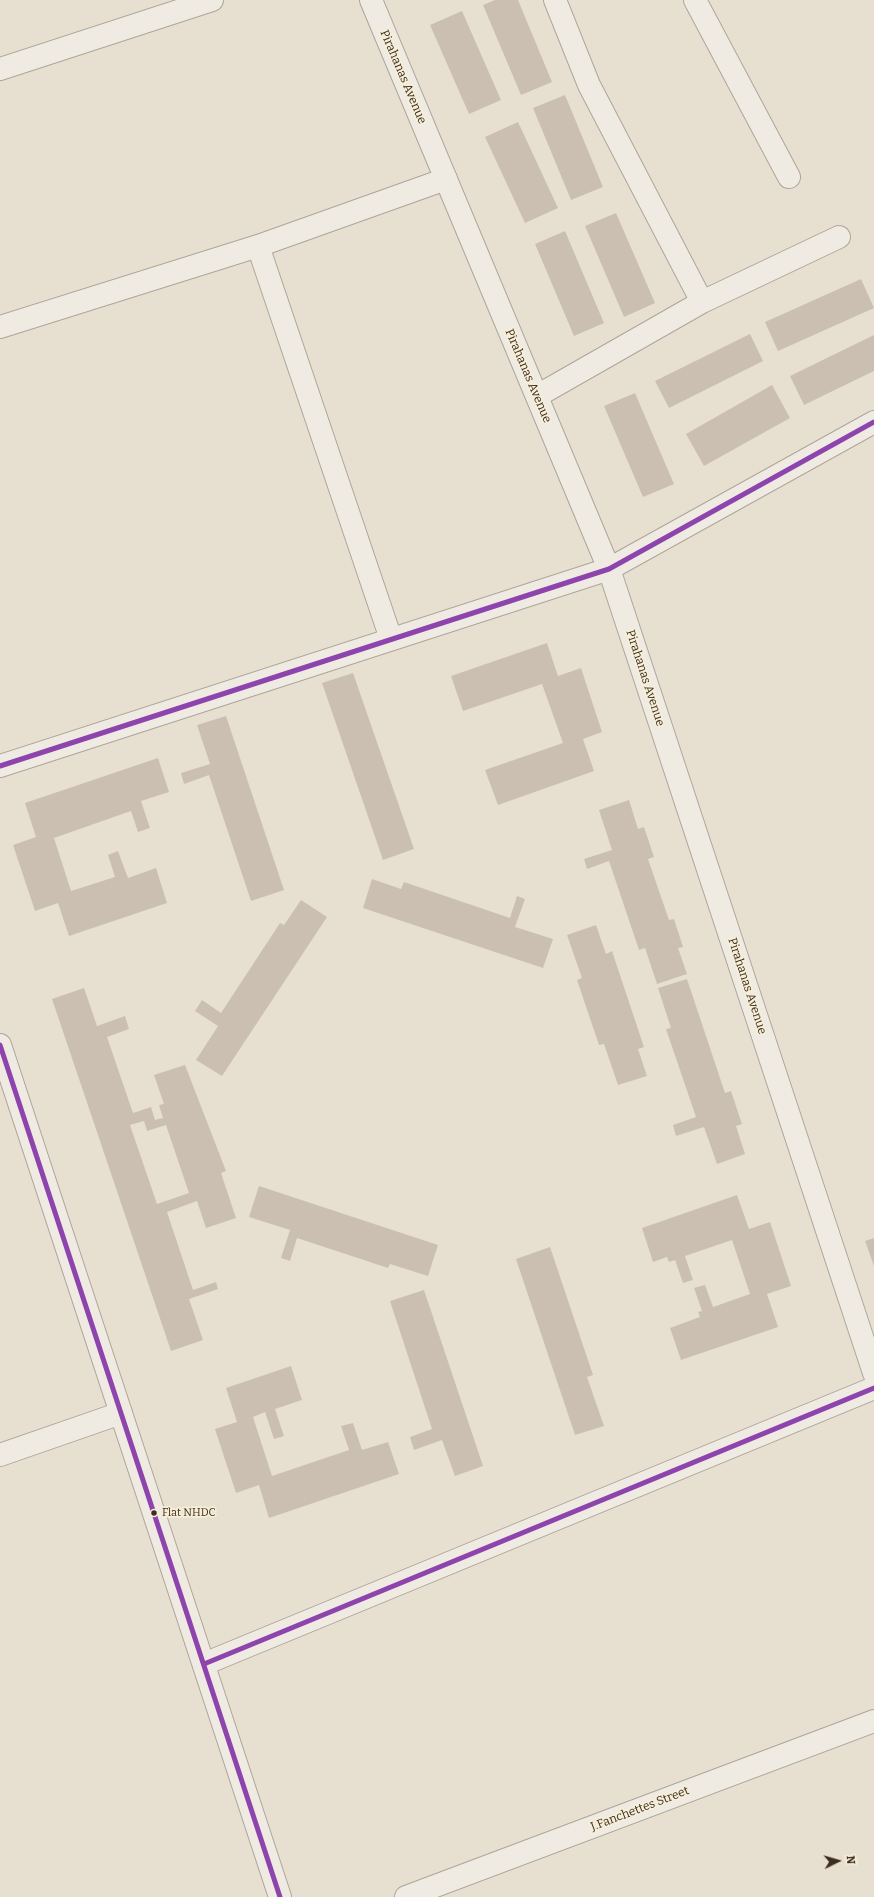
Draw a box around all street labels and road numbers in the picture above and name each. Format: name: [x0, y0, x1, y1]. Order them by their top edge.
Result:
street label: Pirahanas Avenue: [377, 28, 429, 126]
street label: Pirahanas Avenue: [502, 327, 554, 425]
street label: Pirahanas Avenue: [623, 628, 667, 728]
street label: Pirahanas Avenue: [725, 936, 769, 1036]
street label: J.Fanchettes Street: [589, 1784, 691, 1834]

